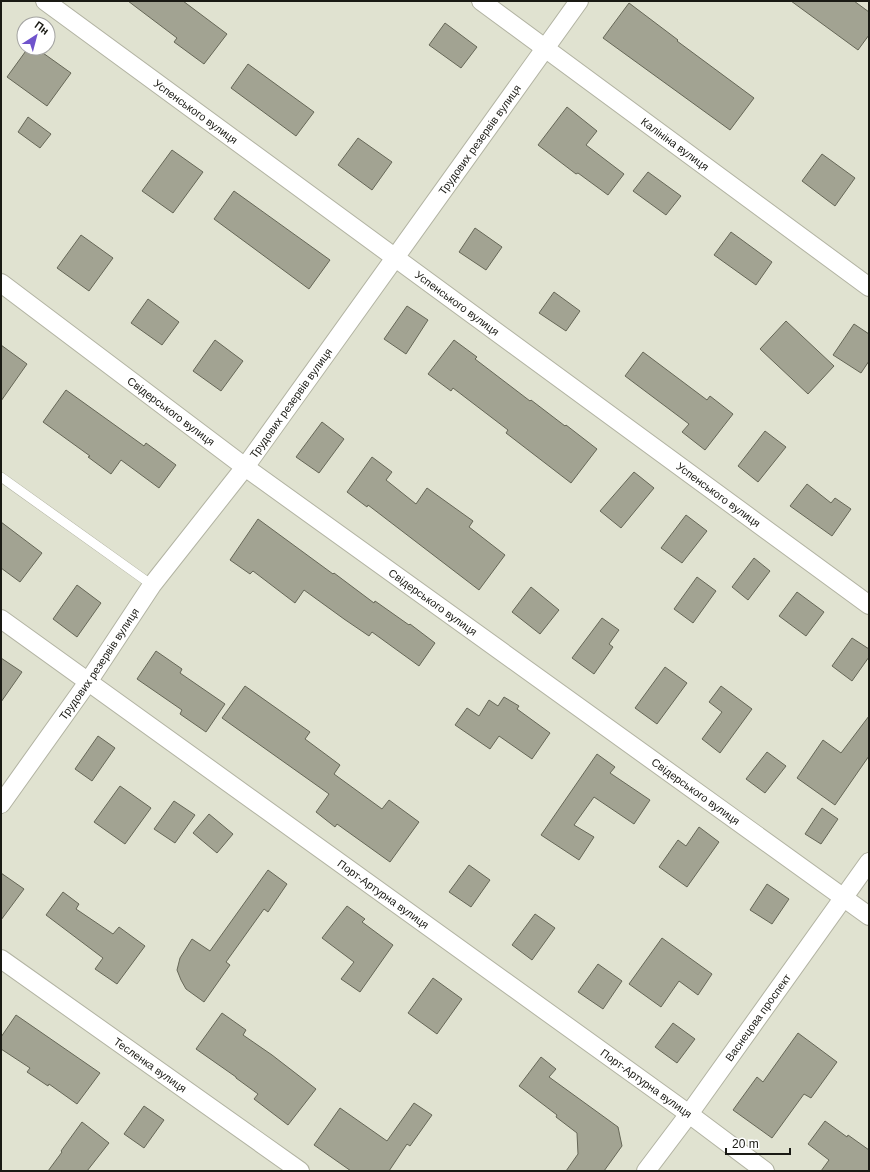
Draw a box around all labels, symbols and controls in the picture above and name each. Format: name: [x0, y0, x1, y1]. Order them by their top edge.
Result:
north arrow: [16, 16, 56, 56]
text: Пн: [32, 19, 51, 37]
street label: Успенського вулиця: [152, 77, 240, 146]
street label: Трудових резервів вулиця: [436, 82, 523, 197]
street label: Калініна вулиця: [639, 115, 711, 173]
street label: Успенського вулиця: [413, 268, 501, 338]
street label: Трудових резервів вулиця: [247, 346, 334, 460]
street label: Свідерського вулиця: [125, 375, 217, 448]
street label: Успенського вулиця: [674, 460, 763, 529]
street label: Свідерського вулиця: [386, 566, 479, 638]
street label: Трудових резервів вулиця: [57, 606, 141, 722]
street label: Свідерського вулиця: [649, 756, 742, 827]
street label: Порт-Артурна вулиця: [335, 857, 431, 931]
street label: Васнецова проспект: [723, 972, 793, 1063]
street label: Тесленка вулиця: [112, 1035, 189, 1095]
street label: Порт-Артурна вулиця: [598, 1046, 694, 1120]
scale bar: [726, 1130, 790, 1156]
text: 20 m: [732, 1137, 759, 1151]

